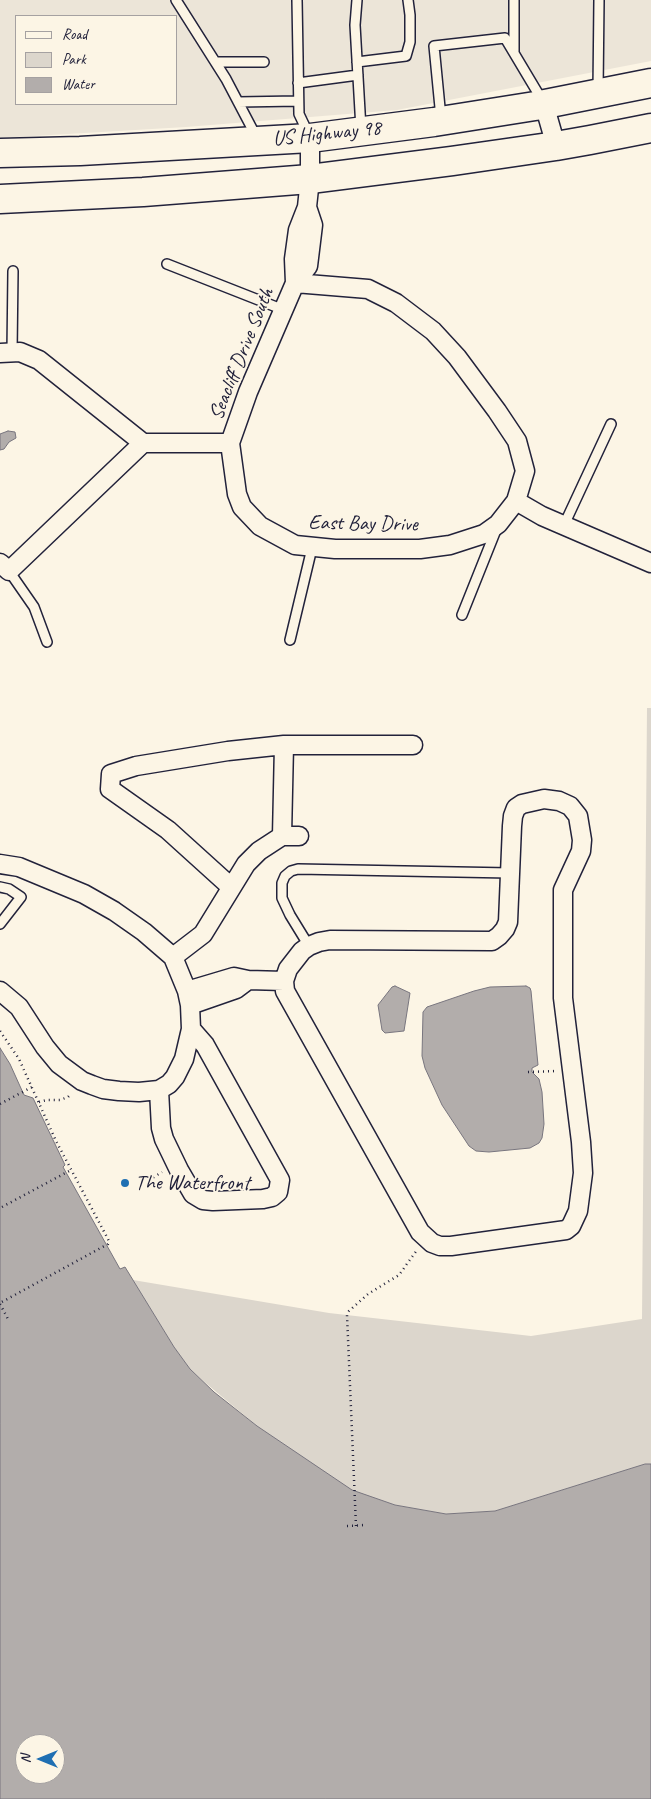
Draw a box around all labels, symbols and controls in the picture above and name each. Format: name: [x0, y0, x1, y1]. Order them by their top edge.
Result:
legend: [15, 15, 178, 105]
text: Road: [62, 25, 87, 44]
text: Park: [62, 50, 86, 69]
text: Water: [62, 75, 95, 94]
street label: US Highway 98: [272, 116, 382, 152]
street label: Seacliff Drive South: [204, 284, 280, 424]
street label: East Bay Drive: [308, 510, 418, 538]
place label: The Waterfront: [135, 1170, 250, 1196]
marker: The Waterfront: [119, 1177, 131, 1189]
north arrow: [15, 1734, 65, 1784]
text: N: [17, 1755, 34, 1763]

